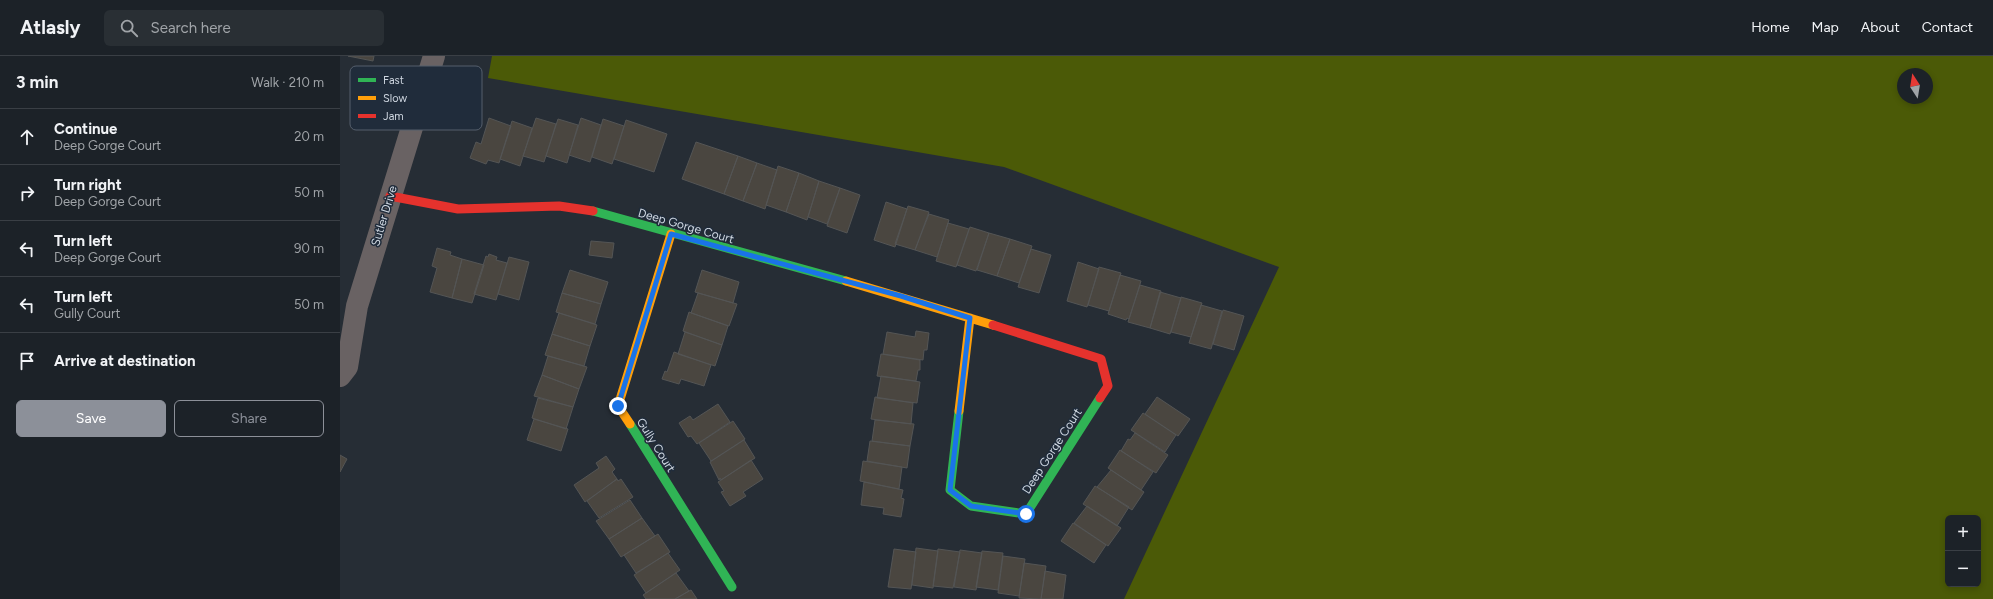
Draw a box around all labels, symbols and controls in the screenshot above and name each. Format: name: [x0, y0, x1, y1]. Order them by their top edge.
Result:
search box: [104, 10, 384, 46]
text: Atlasly: [20, 16, 80, 39]
icon: search: [118, 17, 140, 39]
text: Search here: [150, 19, 231, 37]
text: Home: [1751, 19, 1790, 36]
text: Map: [1812, 19, 1839, 36]
text: About: [1861, 19, 1900, 36]
text: Contact: [1922, 19, 1973, 36]
legend: [350, 66, 482, 130]
north arrow: [1897, 68, 1933, 104]
text: 3 min: [16, 72, 58, 92]
text: Fast: [383, 74, 404, 87]
text: Walk · 210 m: [251, 75, 324, 90]
text: Slow: [383, 92, 407, 105]
text: Jam: [383, 110, 404, 123]
text: Continue: [54, 120, 117, 138]
icon: ahead: [16, 126, 38, 148]
text: 20 m: [294, 129, 324, 144]
text: Deep Gorge Court: [54, 138, 161, 153]
text: Turn right: [54, 176, 122, 194]
icon: right: [16, 182, 38, 204]
street label: Sutler Drive: [368, 184, 400, 248]
text: 50 m: [294, 185, 324, 200]
text: Deep Gorge Court: [54, 194, 161, 209]
street label: Deep Gorge Court: [636, 206, 736, 247]
text: Turn left: [54, 232, 112, 250]
icon: left: [16, 238, 38, 260]
text: 90 m: [294, 241, 324, 256]
text: Deep Gorge Court: [54, 250, 161, 265]
text: Turn left: [54, 288, 112, 306]
icon: left: [16, 294, 38, 316]
text: 50 m: [294, 297, 324, 312]
text: Gully Court: [54, 306, 120, 321]
icon: arrive: [16, 350, 38, 372]
text: Arrive at destination: [54, 352, 195, 370]
route end: [609, 397, 627, 415]
button: Save: [16, 400, 166, 437]
button: Share: [174, 400, 324, 437]
street label: Deep Gorge Court: [1019, 405, 1085, 496]
street label: Gully Court: [634, 415, 678, 475]
route start: [1017, 505, 1035, 523]
map controls: [1945, 515, 1981, 587]
button: +: [1945, 515, 1981, 551]
button: −: [1945, 551, 1981, 587]

